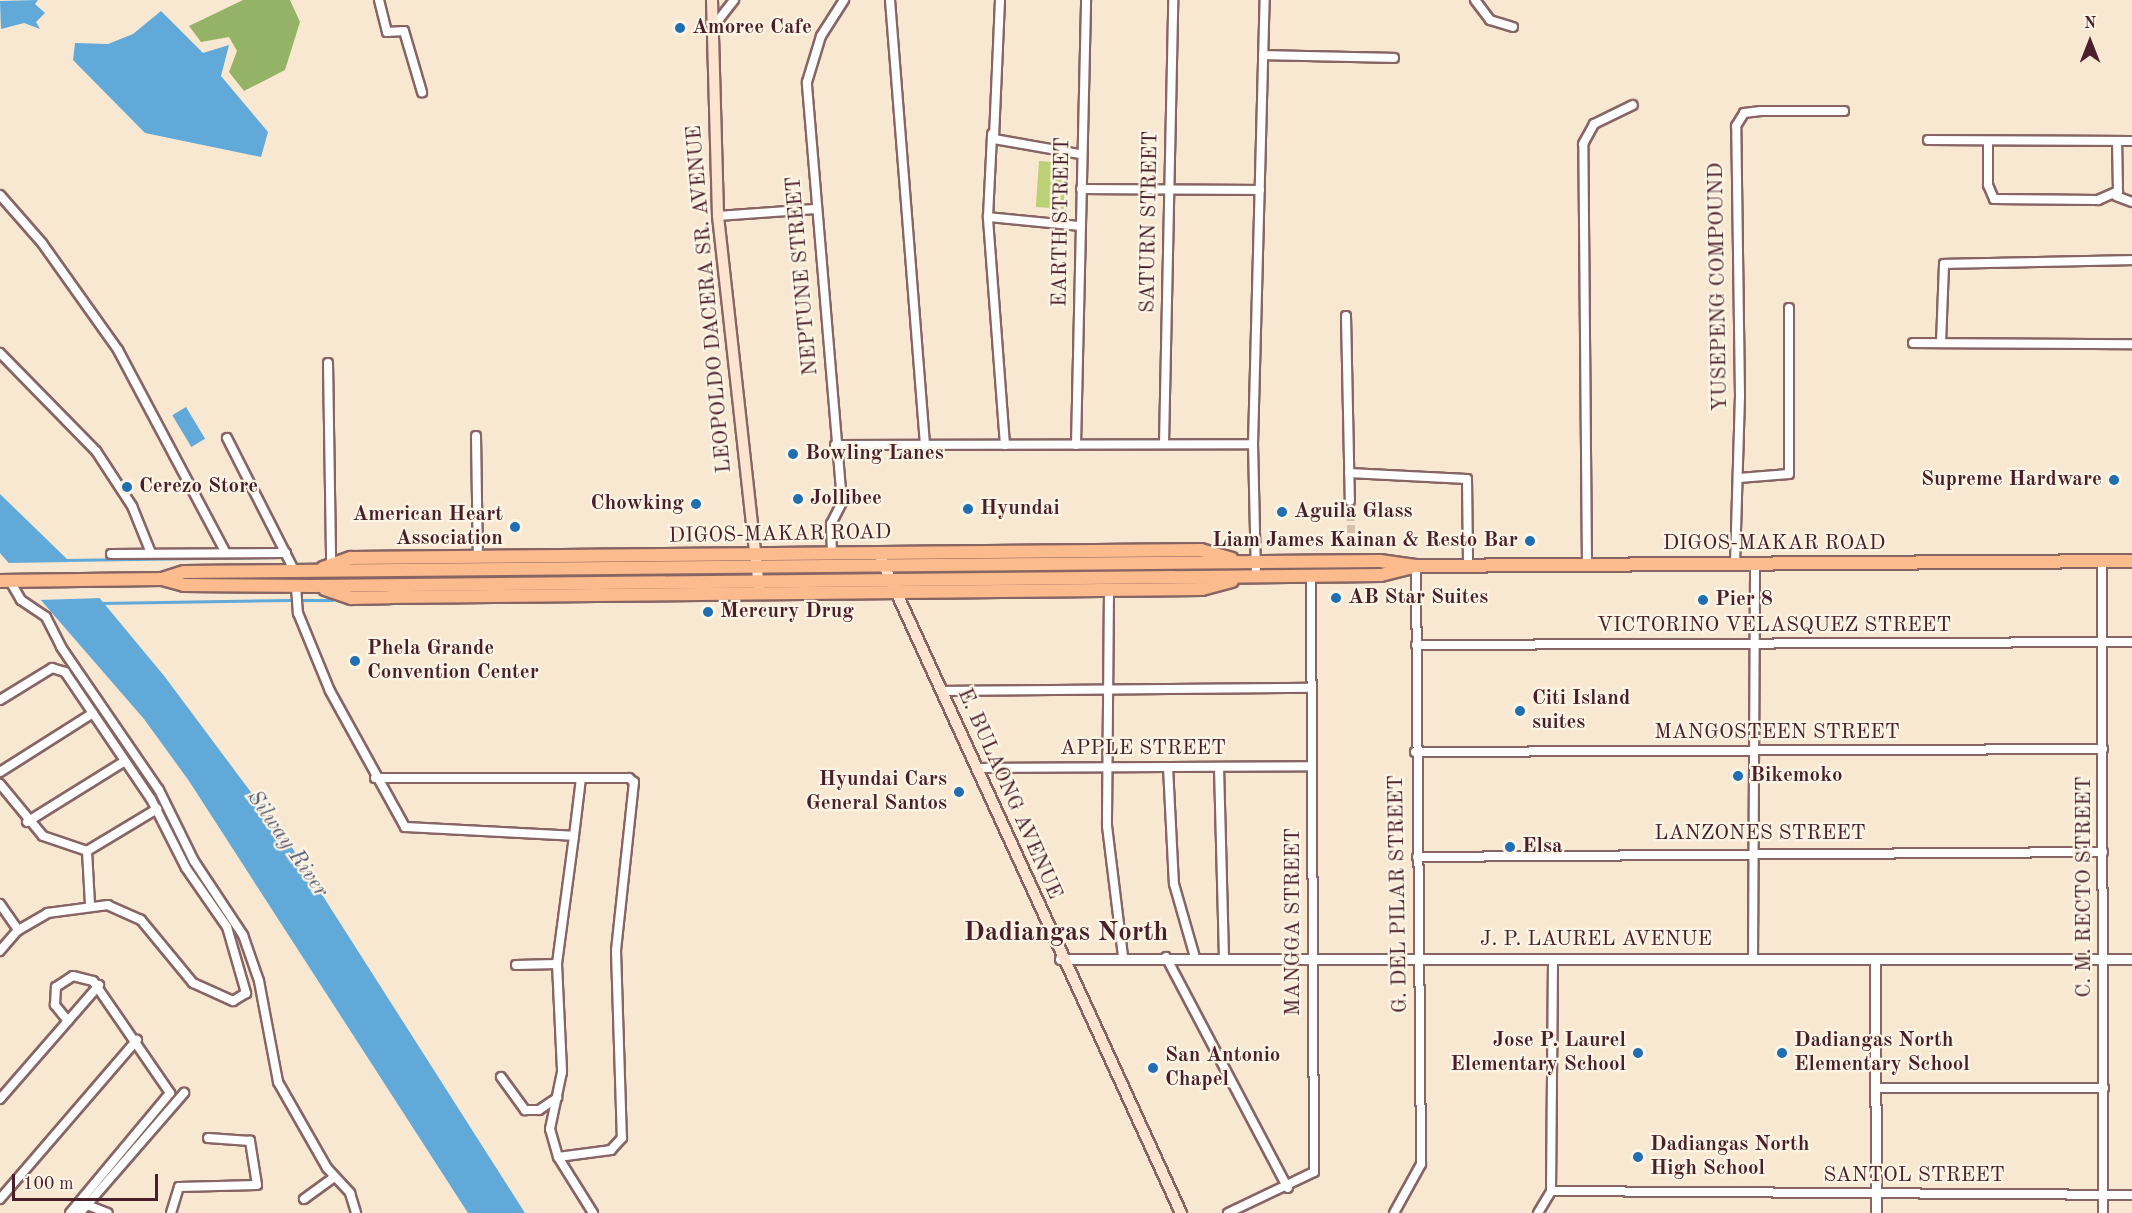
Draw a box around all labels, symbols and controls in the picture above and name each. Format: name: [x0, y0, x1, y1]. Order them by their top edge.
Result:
north arrow: [2060, 12, 2120, 72]
place label: Amoree Cafe: [692, 15, 812, 41]
text: N: [2084, 16, 2096, 32]
marker: Amoree Cafe: [673, 21, 687, 35]
street label: LEOPOLDO DACERA SR. AVENUE: [682, 124, 738, 474]
street label: SATURN STREET: [1136, 131, 1164, 313]
street label: EARTH STREET: [1048, 137, 1076, 307]
street label: YUSEPENG COMPOUND: [1704, 162, 1734, 412]
street label: NEPTUNE STREET: [782, 175, 824, 377]
place label: Bowling Lanes: [805, 441, 944, 467]
marker: Bowling Lanes: [786, 447, 800, 461]
place label: Supreme Hardware: [1921, 467, 2102, 493]
marker: Supreme Hardware: [2107, 473, 2121, 487]
place label: Cerezo Store: [139, 474, 258, 500]
marker: Cerezo Store: [120, 480, 134, 494]
place label: Jollibee: [810, 486, 882, 512]
place label: Chowking: [591, 491, 684, 517]
marker: Jollibee: [791, 492, 805, 506]
place label: Hyundai: [980, 496, 1060, 522]
marker: Chowking: [689, 497, 703, 511]
place label: Aguila Glass: [1294, 499, 1413, 525]
place label: American Heart Association: [352, 502, 503, 552]
marker: Hyundai: [961, 502, 975, 516]
marker: Aguila Glass: [1275, 505, 1289, 519]
marker: American Heart Association: [508, 520, 522, 534]
street label: DIGOS-MAKAR ROAD: [668, 520, 892, 550]
place label: Liam James Kainan & Resto Bar: [1212, 528, 1518, 554]
street label: DIGOS-MAKAR ROAD: [1663, 531, 1885, 557]
marker: Liam James Kainan & Resto Bar: [1523, 534, 1537, 548]
place label: AB Star Suites: [1348, 585, 1488, 611]
place label: Pier 8: [1715, 587, 1773, 613]
marker: AB Star Suites: [1329, 591, 1343, 605]
marker: Pier 8: [1696, 593, 1710, 607]
place label: Mercury Drug: [720, 599, 854, 625]
marker: Mercury Drug: [701, 605, 715, 619]
street label: VICTORINO VELASQUEZ STREET: [1597, 613, 1951, 639]
place label: Phela Grande Convention Center: [367, 636, 539, 686]
marker: Phela Grande Convention Center: [348, 654, 362, 668]
street label: E. BULAONG AVENUE: [951, 685, 1067, 903]
place label: Citi Island suites: [1532, 686, 1630, 736]
marker: Citi Island suites: [1513, 704, 1527, 718]
street label: MANGOSTEEN STREET: [1654, 720, 1900, 746]
street label: APPLE STREET: [1060, 736, 1226, 762]
place label: Bikemoko: [1750, 763, 1843, 789]
place label: Hyundai Cars General Santos: [806, 767, 947, 817]
marker: Bikemoko: [1731, 769, 1745, 783]
street label: G. DEL PILAR STREET: [1384, 775, 1414, 1013]
street label: C. M. RECTO STREET: [2072, 776, 2098, 998]
water label: Silway River: [241, 785, 333, 903]
marker: Hyundai Cars General Santos: [952, 785, 966, 799]
street label: LANZONES STREET: [1654, 821, 1866, 847]
street label: MANGGA STREET: [1281, 828, 1307, 1016]
place label: Elsa: [1522, 834, 1563, 860]
marker: Elsa: [1503, 840, 1517, 854]
district label: Dadiangas North: [964, 917, 1168, 949]
street label: J. P. LAUREL AVENUE: [1480, 927, 1712, 953]
place label: Jose P. Laurel Elementary School: [1450, 1028, 1626, 1078]
place label: Dadiangas North Elementary School: [1794, 1028, 1970, 1078]
place label: San Antonio Chapel: [1165, 1043, 1280, 1093]
marker: Jose P. Laurel Elementary School: [1631, 1046, 1645, 1060]
marker: Dadiangas North Elementary School: [1775, 1046, 1789, 1060]
marker: San Antonio Chapel: [1146, 1061, 1160, 1075]
place label: Dadiangas North High School: [1650, 1132, 1809, 1182]
marker: Dadiangas North High School: [1631, 1150, 1645, 1164]
scale bar: [15, 1162, 160, 1200]
street label: SANTOL STREET: [1823, 1163, 2005, 1189]
text: 100 m: [23, 1175, 74, 1193]

